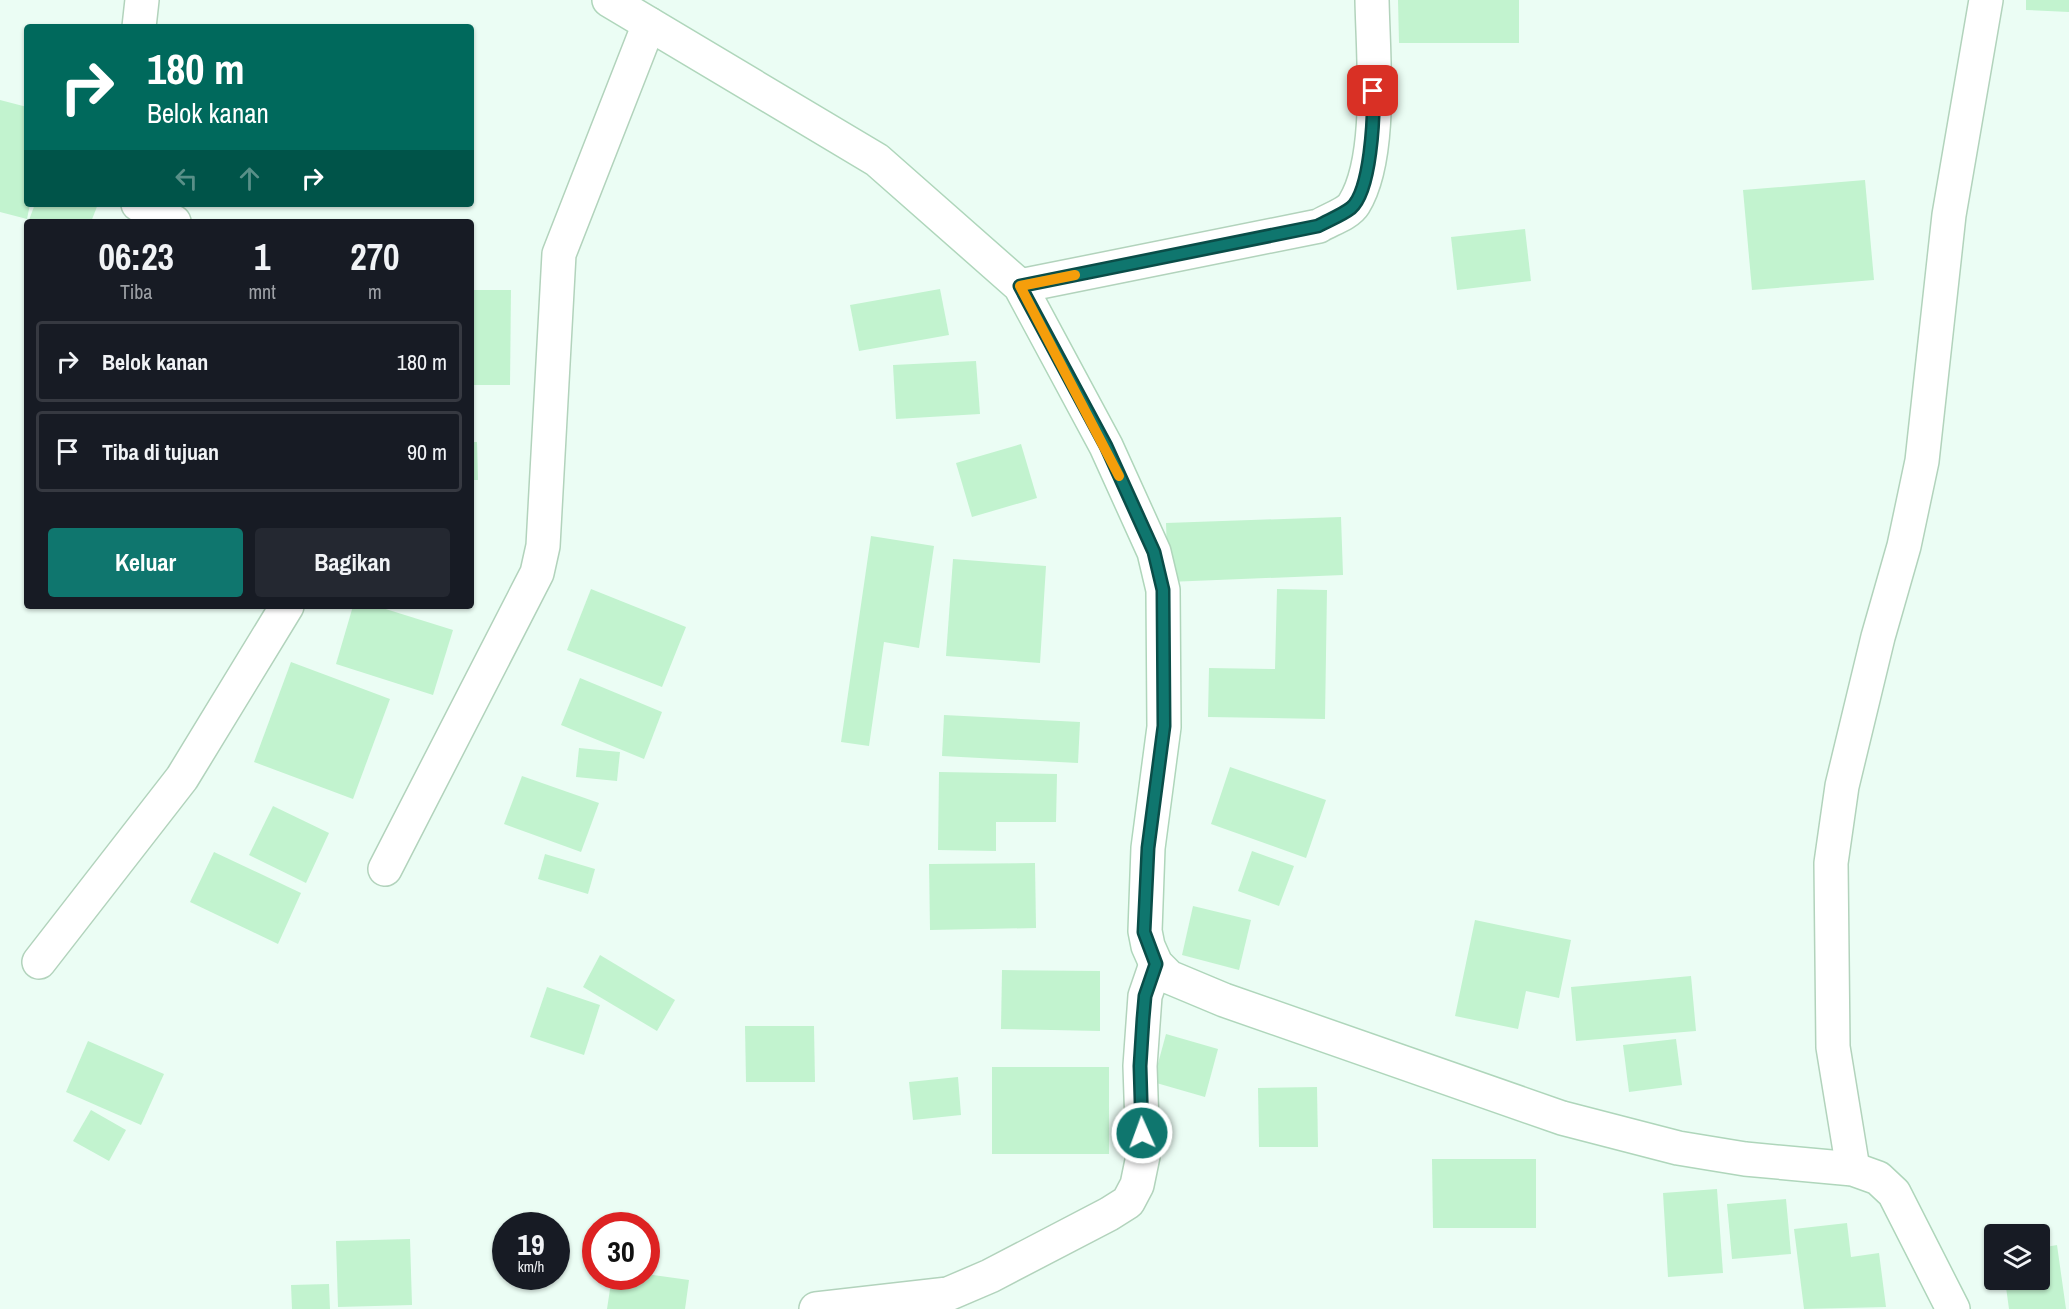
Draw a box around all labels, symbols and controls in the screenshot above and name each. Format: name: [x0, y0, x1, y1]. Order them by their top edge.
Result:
text: 180 m: [147, 41, 245, 97]
icon: right: [48, 48, 126, 126]
pin: [1347, 65, 1398, 116]
icon: arrive: [1356, 74, 1389, 107]
text: Belok kanan: [147, 95, 269, 131]
icon: left: [170, 162, 203, 195]
icon: ahead: [233, 162, 266, 195]
icon: right: [296, 162, 329, 195]
text: 06:23: [98, 233, 174, 281]
text: 1: [254, 233, 270, 281]
text: 270: [350, 233, 400, 281]
text: Tiba: [120, 278, 152, 305]
text: mnt: [248, 278, 276, 305]
text: m: [368, 278, 382, 305]
icon: right: [51, 345, 84, 378]
text: Belok kanan: [102, 347, 208, 377]
text: 180 m: [397, 347, 447, 377]
icon: arrive: [51, 435, 84, 468]
text: Tiba di tujuan: [102, 437, 219, 467]
text: 90 m: [407, 437, 447, 467]
button: Keluar: [48, 528, 243, 597]
button: Bagikan: [255, 528, 450, 597]
position arrow: [1110, 1101, 1174, 1165]
speed limit sign: 30: [582, 1212, 660, 1290]
text: 19: [517, 1224, 545, 1264]
map controls: [1984, 1224, 2050, 1290]
button: layers: [1984, 1224, 2050, 1290]
text: km/h: [518, 1256, 544, 1277]

